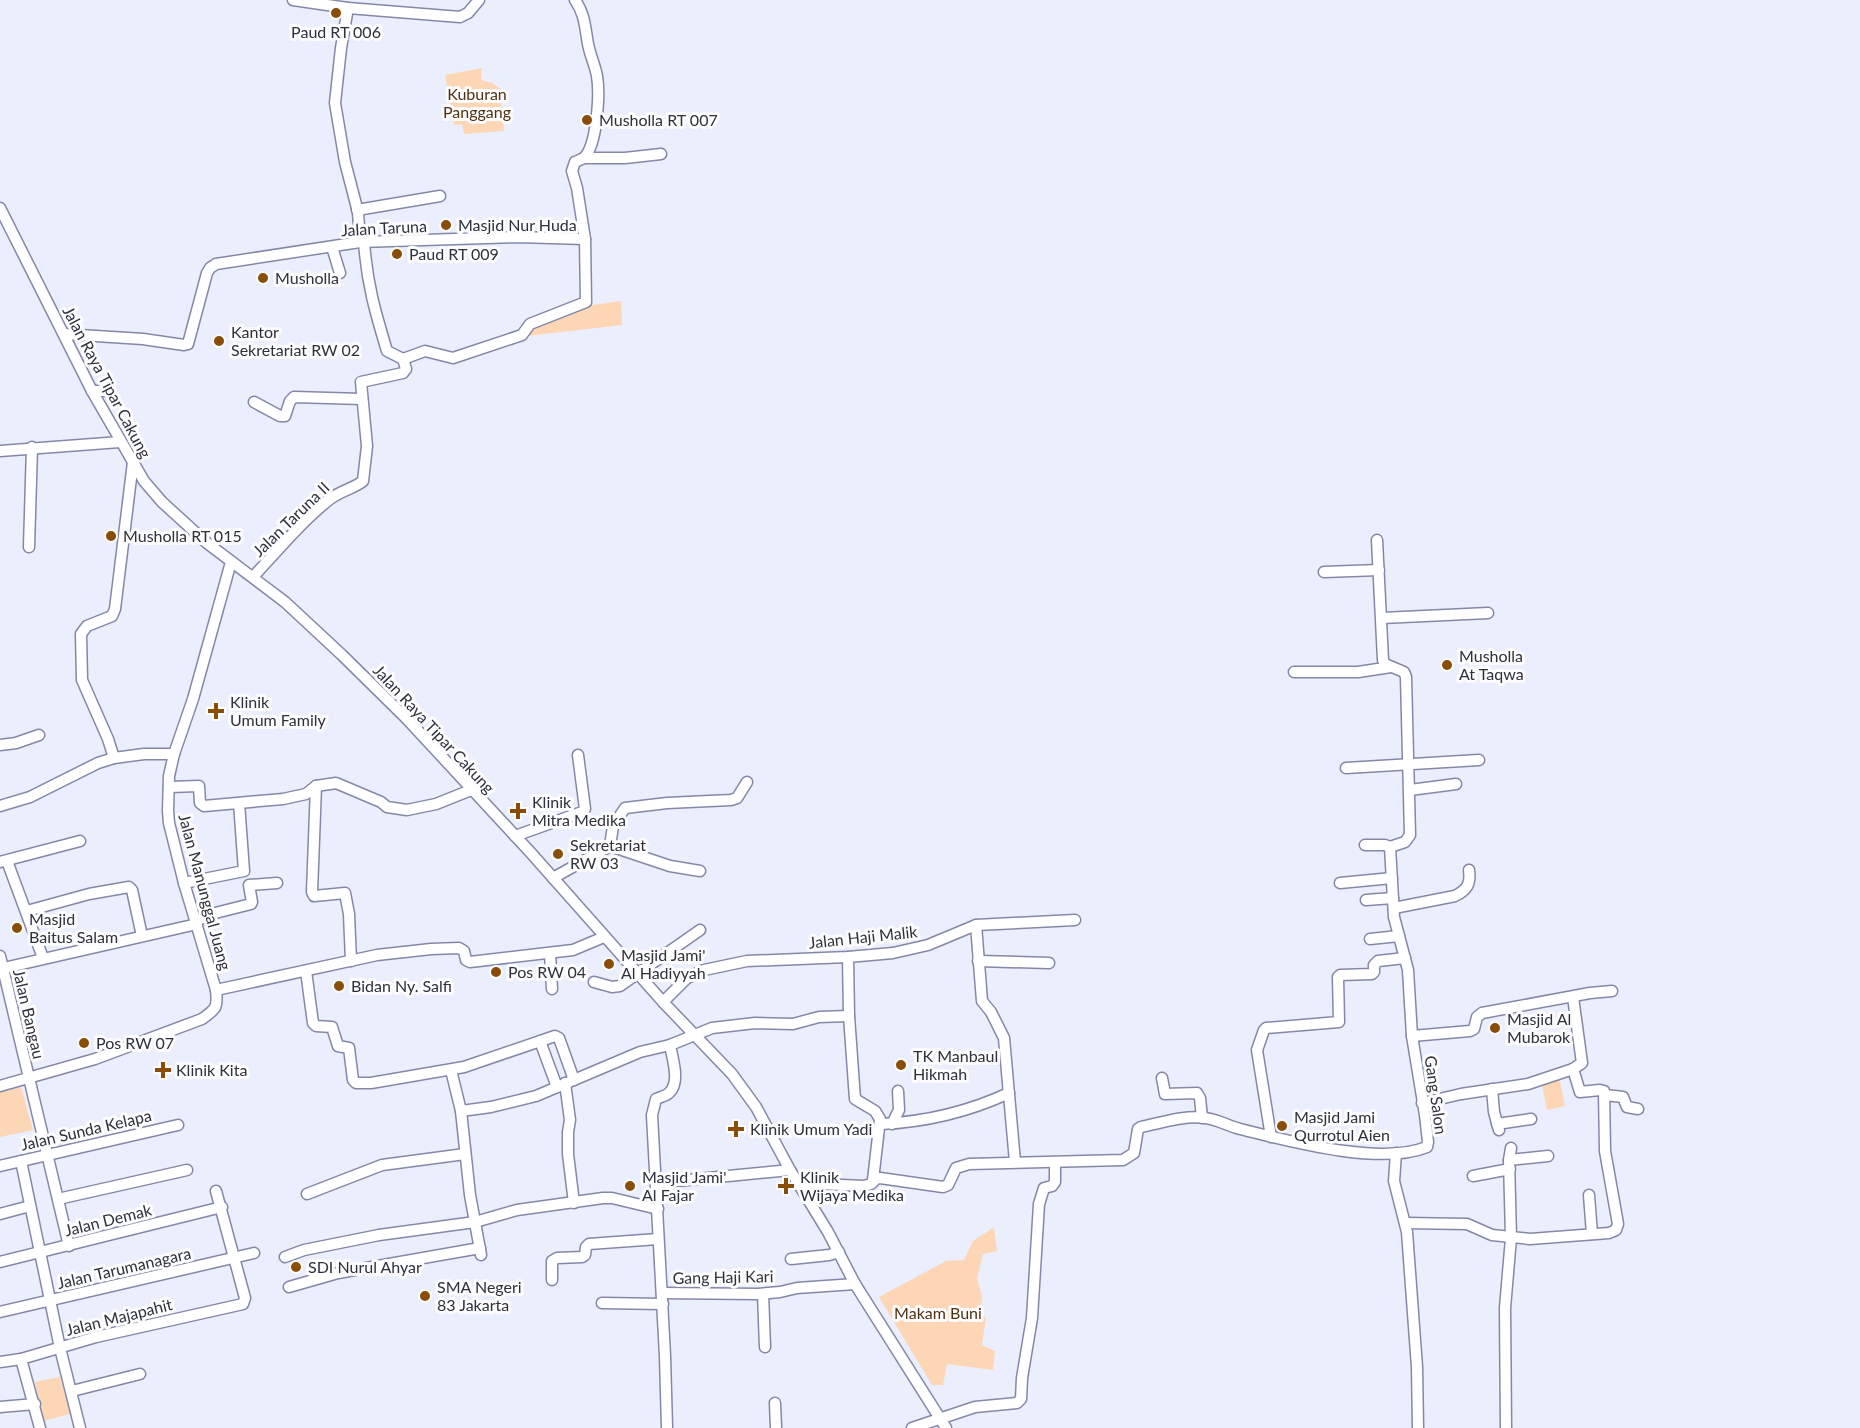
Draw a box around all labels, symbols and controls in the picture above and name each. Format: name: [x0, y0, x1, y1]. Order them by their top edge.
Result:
marker: Paud RT 006: [329, 6, 343, 20]
place label: Paud RT 006: [291, 22, 381, 41]
park label: Kuburan Panggang: [443, 84, 511, 121]
place label: Musholla RT 007: [599, 110, 718, 129]
marker: Musholla RT 007: [580, 113, 594, 127]
place label: Masjid Nur Huda: [458, 215, 577, 234]
street label: Jalan Taruna: [341, 216, 427, 239]
marker: Masjid Nur Huda: [439, 218, 453, 232]
place label: Paud RT 009: [409, 244, 499, 263]
marker: Paud RT 009: [390, 247, 404, 261]
place label: Musholla: [275, 268, 339, 287]
marker: Musholla: [256, 271, 270, 285]
street label: Jalan Raya Tipar Cakung: [59, 303, 156, 461]
place label: Kantor Sekretariat RW 02: [231, 322, 360, 359]
marker: Kantor Sekretariat RW 02: [212, 334, 226, 348]
street label: Jalan Taruna II: [248, 477, 333, 560]
place label: Musholla RT 015: [123, 526, 242, 545]
marker: Musholla RT 015: [104, 529, 118, 543]
place label: Musholla At Taqwa: [1459, 646, 1524, 683]
marker: Musholla At Taqwa: [1440, 658, 1454, 672]
street label: Jalan Raya Tipar Cakung: [370, 660, 499, 797]
place label: Klinik Umum Family: [230, 692, 327, 729]
marker: Klinik Umum Family: [207, 702, 225, 720]
place label: Klinik Mitra Medika: [532, 792, 626, 829]
marker: Klinik Mitra Medika: [509, 802, 527, 820]
street label: Jalan Manunggal Juang: [175, 812, 236, 972]
place label: Sekretariat RW 03: [570, 835, 646, 872]
marker: Sekretariat RW 03: [551, 847, 565, 861]
place label: Masjid Baitus Salam: [29, 909, 118, 946]
marker: Masjid Baitus Salam: [10, 921, 24, 935]
street label: Jalan Haji Malik: [808, 921, 919, 952]
place label: Masjid Jami' Al Hadiyyah: [621, 945, 706, 982]
marker: Masjid Jami' Al Hadiyyah: [602, 957, 616, 971]
place label: Pos RW 04: [508, 962, 586, 981]
marker: Pos RW 04: [489, 965, 503, 979]
street label: Jalan Bangau: [10, 967, 49, 1061]
place label: Bidan Ny. Salfi: [351, 976, 452, 995]
marker: Bidan Ny. Salfi: [332, 979, 346, 993]
place label: Masjid Al Mubarok: [1507, 1009, 1571, 1046]
marker: Masjid Al Mubarok: [1488, 1021, 1502, 1035]
place label: Pos RW 07: [96, 1033, 174, 1052]
marker: Pos RW 07: [77, 1036, 91, 1050]
place label: TK Manbaul Hikmah: [913, 1046, 998, 1083]
street label: Gang Salon: [1422, 1054, 1451, 1135]
marker: TK Manbaul Hikmah: [894, 1058, 908, 1072]
place label: Klinik Kita: [176, 1060, 247, 1079]
marker: Klinik Kita: [154, 1061, 172, 1079]
street label: Jalan Sunda Kelapa: [19, 1105, 153, 1154]
place label: Masjid Jami Qurrotul Aien: [1294, 1107, 1390, 1144]
place label: Klinik Umum Yadi: [750, 1119, 872, 1138]
marker: Masjid Jami Qurrotul Aien: [1275, 1119, 1289, 1133]
marker: Klinik Umum Yadi: [727, 1120, 745, 1138]
place label: Masjid Jami' Al Fajar: [642, 1167, 726, 1204]
place label: Klinik Wijaya Medika: [800, 1167, 904, 1204]
marker: Klinik Wijaya Medika: [777, 1177, 795, 1195]
marker: Masjid Jami' Al Fajar: [623, 1179, 637, 1193]
street label: Jalan Demak: [62, 1199, 154, 1239]
street label: Jalan Tarumanagara: [55, 1243, 193, 1292]
place label: SDI Nurul Ahyar: [308, 1257, 422, 1276]
marker: SDI Nurul Ahyar: [289, 1260, 303, 1274]
street label: Gang Haji Kari: [672, 1266, 774, 1287]
place label: SMA Negeri 83 Jakarta: [437, 1277, 522, 1314]
marker: SMA Negeri 83 Jakarta: [418, 1289, 432, 1303]
street label: Jalan Majapahit: [64, 1294, 174, 1339]
park label: Makam Buni: [894, 1303, 982, 1322]

